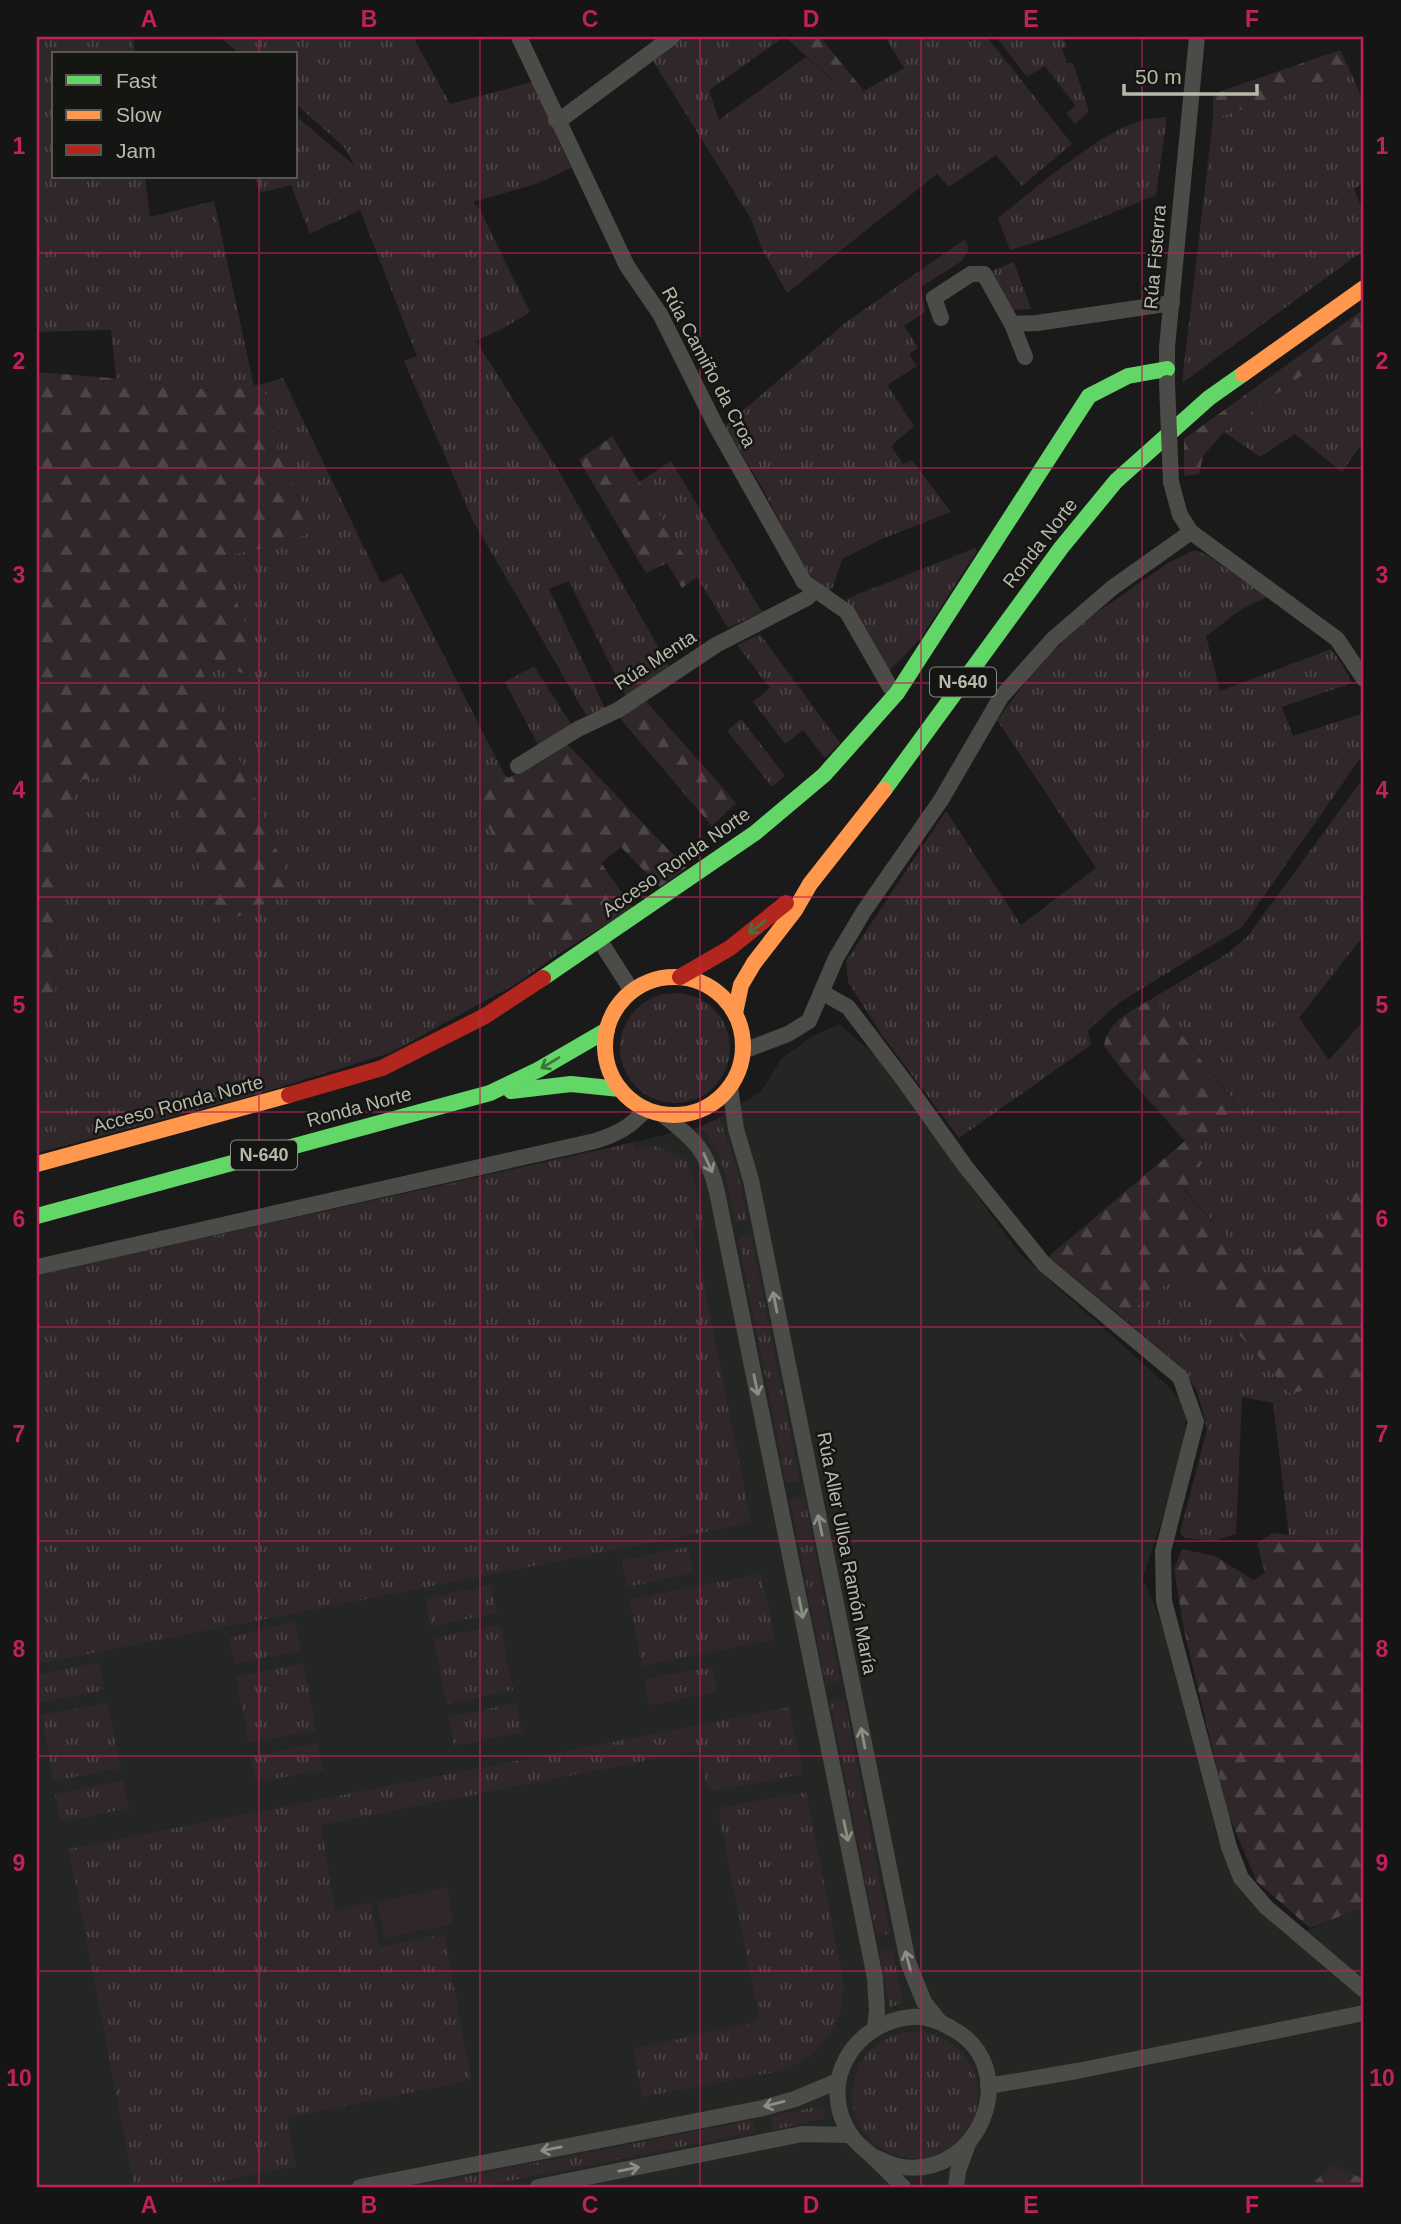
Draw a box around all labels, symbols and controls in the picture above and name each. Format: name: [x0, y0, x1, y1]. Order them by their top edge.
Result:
text: A: [141, 6, 157, 32]
text: B: [361, 6, 377, 32]
text: C: [582, 6, 598, 32]
text: D: [803, 6, 819, 32]
text: E: [1023, 6, 1039, 32]
text: F: [1245, 6, 1259, 32]
legend: [52, 52, 298, 178]
scale bar: [1124, 52, 1258, 96]
text: 50 m: [1135, 65, 1182, 88]
text: Fast: [116, 69, 157, 92]
text: Slow: [116, 103, 162, 126]
text: 1: [13, 133, 26, 159]
text: 1: [1376, 133, 1389, 159]
text: Jam: [116, 139, 156, 162]
street label: Rúa Fisterra: [1140, 204, 1170, 310]
street label: Rúa Camiño da Croa: [658, 283, 760, 451]
text: 2: [13, 348, 25, 374]
text: 2: [1376, 348, 1388, 374]
street label: Ronda Norte: [999, 494, 1081, 592]
text: 3: [13, 562, 25, 588]
text: 3: [1376, 562, 1388, 588]
street label: Rúa Menta: [610, 626, 700, 694]
road number: N-640: [930, 668, 996, 696]
text: 4: [13, 777, 26, 803]
text: 4: [1376, 777, 1389, 803]
street label: Acceso Ronda Norte: [598, 803, 754, 921]
one-way arrow: [748, 919, 766, 934]
text: 5: [13, 992, 26, 1018]
text: 5: [1376, 992, 1389, 1018]
one-way arrow: [540, 1056, 560, 1070]
street label: Acceso Ronda Norte: [91, 1071, 265, 1137]
street label: Ronda Norte: [304, 1083, 414, 1131]
road number: N-640: [231, 1140, 297, 1170]
one-way arrow: [702, 1152, 715, 1173]
text: 6: [13, 1206, 25, 1232]
text: 6: [1376, 1206, 1388, 1232]
one-way arrow: [768, 1291, 781, 1314]
one-way arrow: [750, 1373, 764, 1396]
text: 7: [13, 1421, 25, 1447]
text: 7: [1376, 1421, 1388, 1447]
street label: Rúa Aller Ulloa Ramón María: [813, 1430, 881, 1676]
one-way arrow: [813, 1514, 826, 1537]
one-way arrow: [795, 1596, 808, 1619]
text: 8: [13, 1636, 26, 1662]
text: 8: [1376, 1636, 1389, 1662]
one-way arrow: [855, 1727, 869, 1750]
one-way arrow: [839, 1819, 853, 1842]
text: 9: [13, 1850, 25, 1876]
text: 9: [1376, 1850, 1388, 1876]
one-way arrow: [901, 1950, 914, 1973]
text: 10: [6, 2065, 32, 2091]
text: 10: [1369, 2065, 1395, 2091]
one-way arrow: [764, 2099, 786, 2112]
one-way arrow: [540, 2143, 563, 2157]
one-way arrow: [617, 2162, 640, 2175]
text: A: [141, 2192, 157, 2218]
text: B: [361, 2192, 377, 2218]
text: C: [582, 2192, 598, 2218]
text: D: [803, 2192, 819, 2218]
text: E: [1023, 2192, 1039, 2218]
text: F: [1245, 2192, 1259, 2218]

